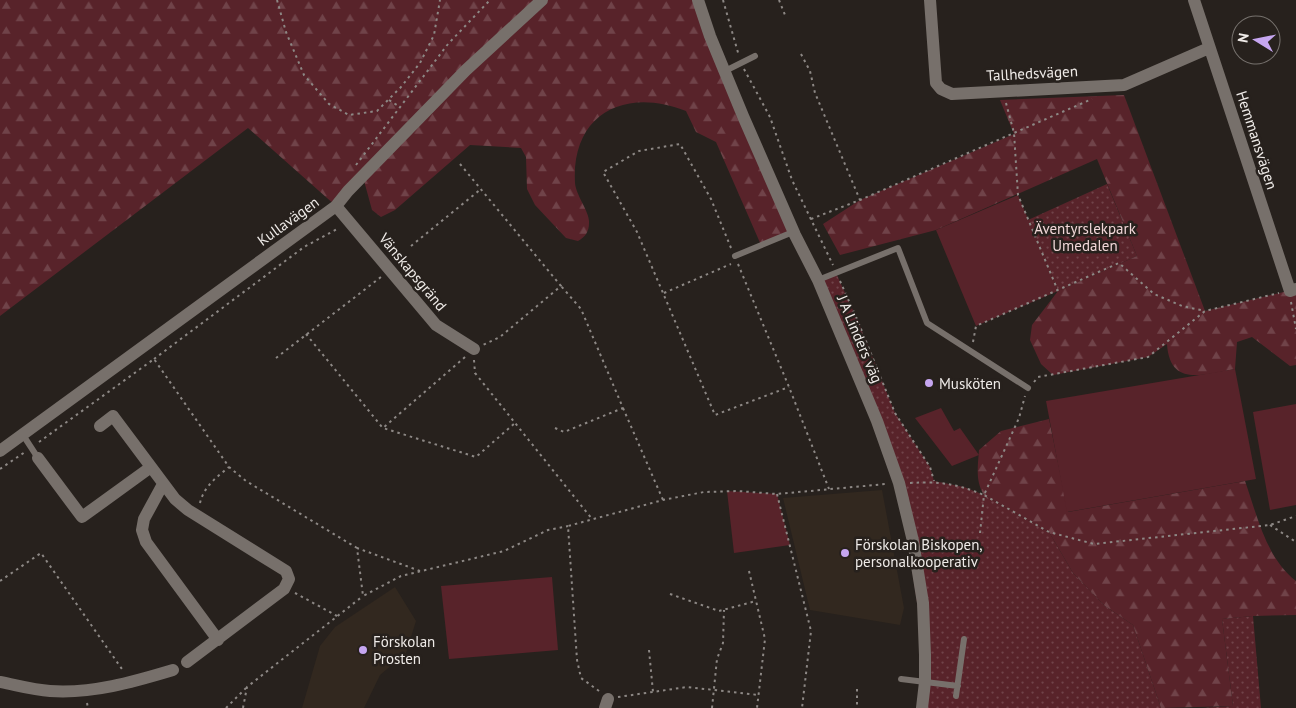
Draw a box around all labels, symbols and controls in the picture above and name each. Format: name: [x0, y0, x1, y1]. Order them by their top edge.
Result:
north arrow: [1231, 15, 1281, 65]
text: N: [1234, 32, 1253, 44]
street label: Tallhedsvägen: [986, 61, 1078, 85]
street label: Hemmansvägen: [1232, 88, 1282, 192]
street label: Kullavägen: [253, 192, 323, 250]
park label: Äventyrslekpark Umedalen: [1034, 219, 1137, 255]
street label: Vänskapsgränd: [374, 228, 451, 315]
street label: J A Linders väg: [833, 291, 887, 386]
place label: Musköten: [939, 374, 1001, 393]
marker: Musköten: [923, 377, 935, 389]
place label: Förskolan Biskopen, personalkooperativ: [855, 535, 983, 571]
marker: Förskolan Biskopen, personalkooperativ: [839, 547, 851, 559]
place label: Förskolan Prosten: [373, 632, 435, 668]
marker: Förskolan Prosten: [357, 644, 369, 656]

